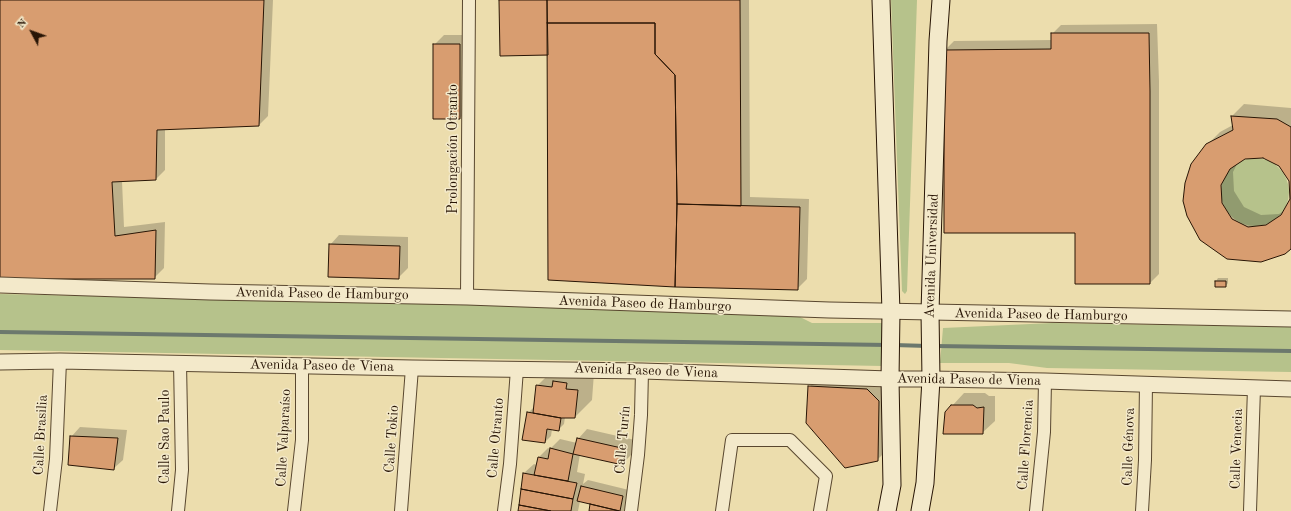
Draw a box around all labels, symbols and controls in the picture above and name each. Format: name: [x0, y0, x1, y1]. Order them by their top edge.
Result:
north arrow: [12, 12, 52, 52]
text: N: [16, 17, 29, 31]
street label: Prolongación Otranto: [445, 84, 461, 214]
street label: Avenida Universidad: [921, 193, 943, 319]
street label: Avenida Paseo de Hamburgo: [235, 284, 409, 304]
street label: Avenida Paseo de Hamburgo: [558, 293, 732, 315]
street label: Avenida Paseo de Hamburgo: [954, 305, 1128, 325]
street label: Avenida Paseo de Viena: [250, 356, 394, 376]
street label: Avenida Paseo de Viena: [574, 360, 718, 382]
street label: Avenida Paseo de Viena: [897, 370, 1041, 390]
street label: Calle Valparaíso: [273, 389, 295, 487]
street label: Calle Sao Paulo: [157, 390, 173, 484]
street label: Calle Brasilia: [30, 394, 52, 476]
street label: Calle Otranto: [484, 397, 508, 479]
street label: Calle Florencia: [1014, 399, 1038, 491]
street label: Calle Tokio: [381, 404, 403, 474]
street label: Calle Turín: [612, 405, 634, 475]
street label: Calle Génova: [1119, 407, 1139, 487]
street label: Calle Venecia: [1227, 408, 1247, 490]

